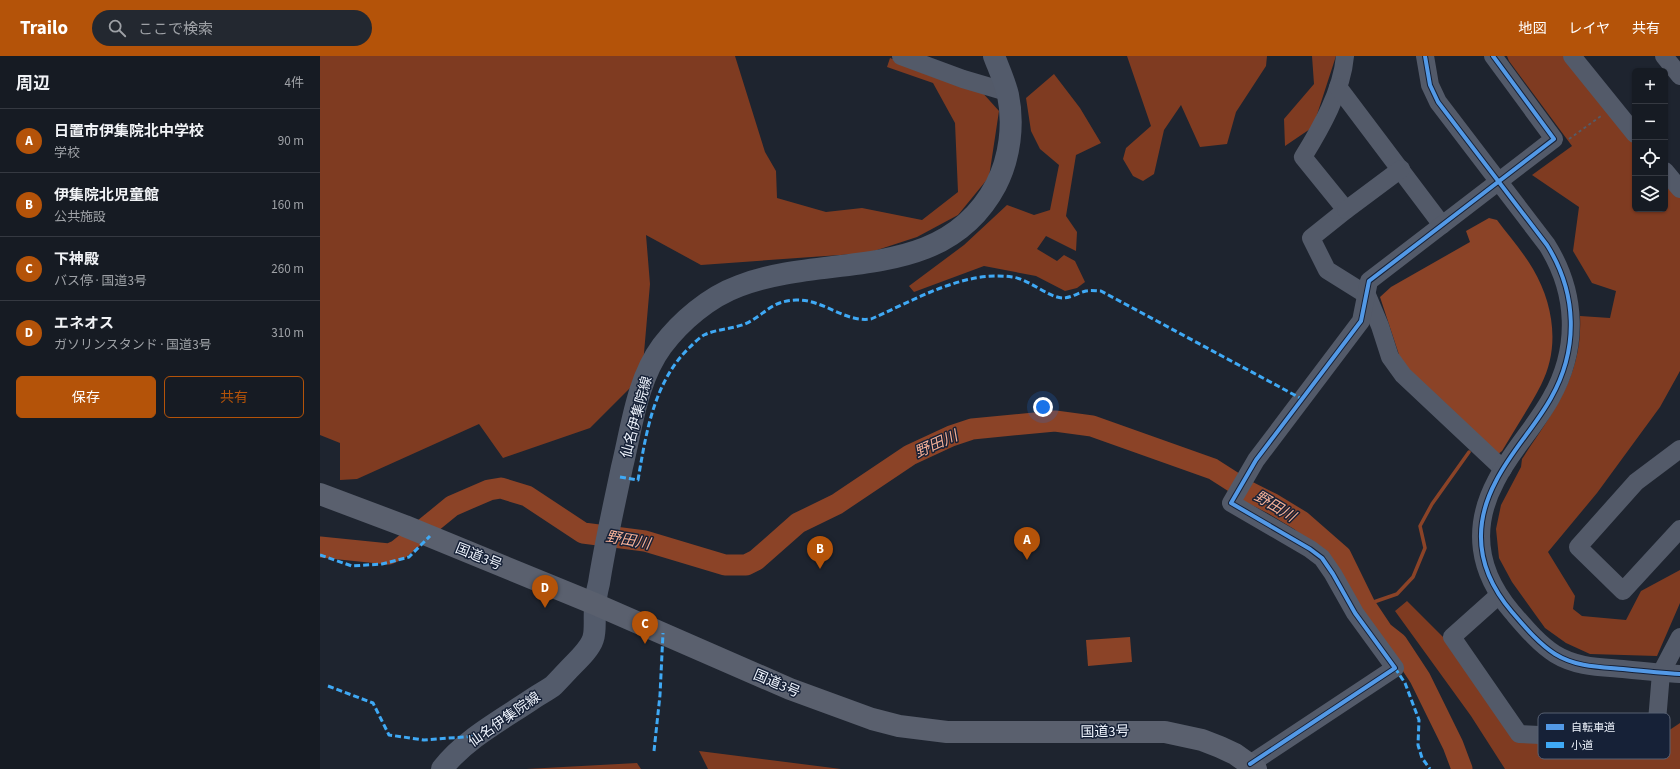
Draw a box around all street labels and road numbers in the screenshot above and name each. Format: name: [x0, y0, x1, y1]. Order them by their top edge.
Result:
street label: 仙名伊集院線: [616, 374, 657, 460]
street label: 国道3号: [452, 538, 505, 575]
street label: 国道3号: [750, 665, 803, 703]
street label: 仙名伊集院線: [464, 688, 545, 752]
street label: 国道3号: [1080, 722, 1130, 742]

